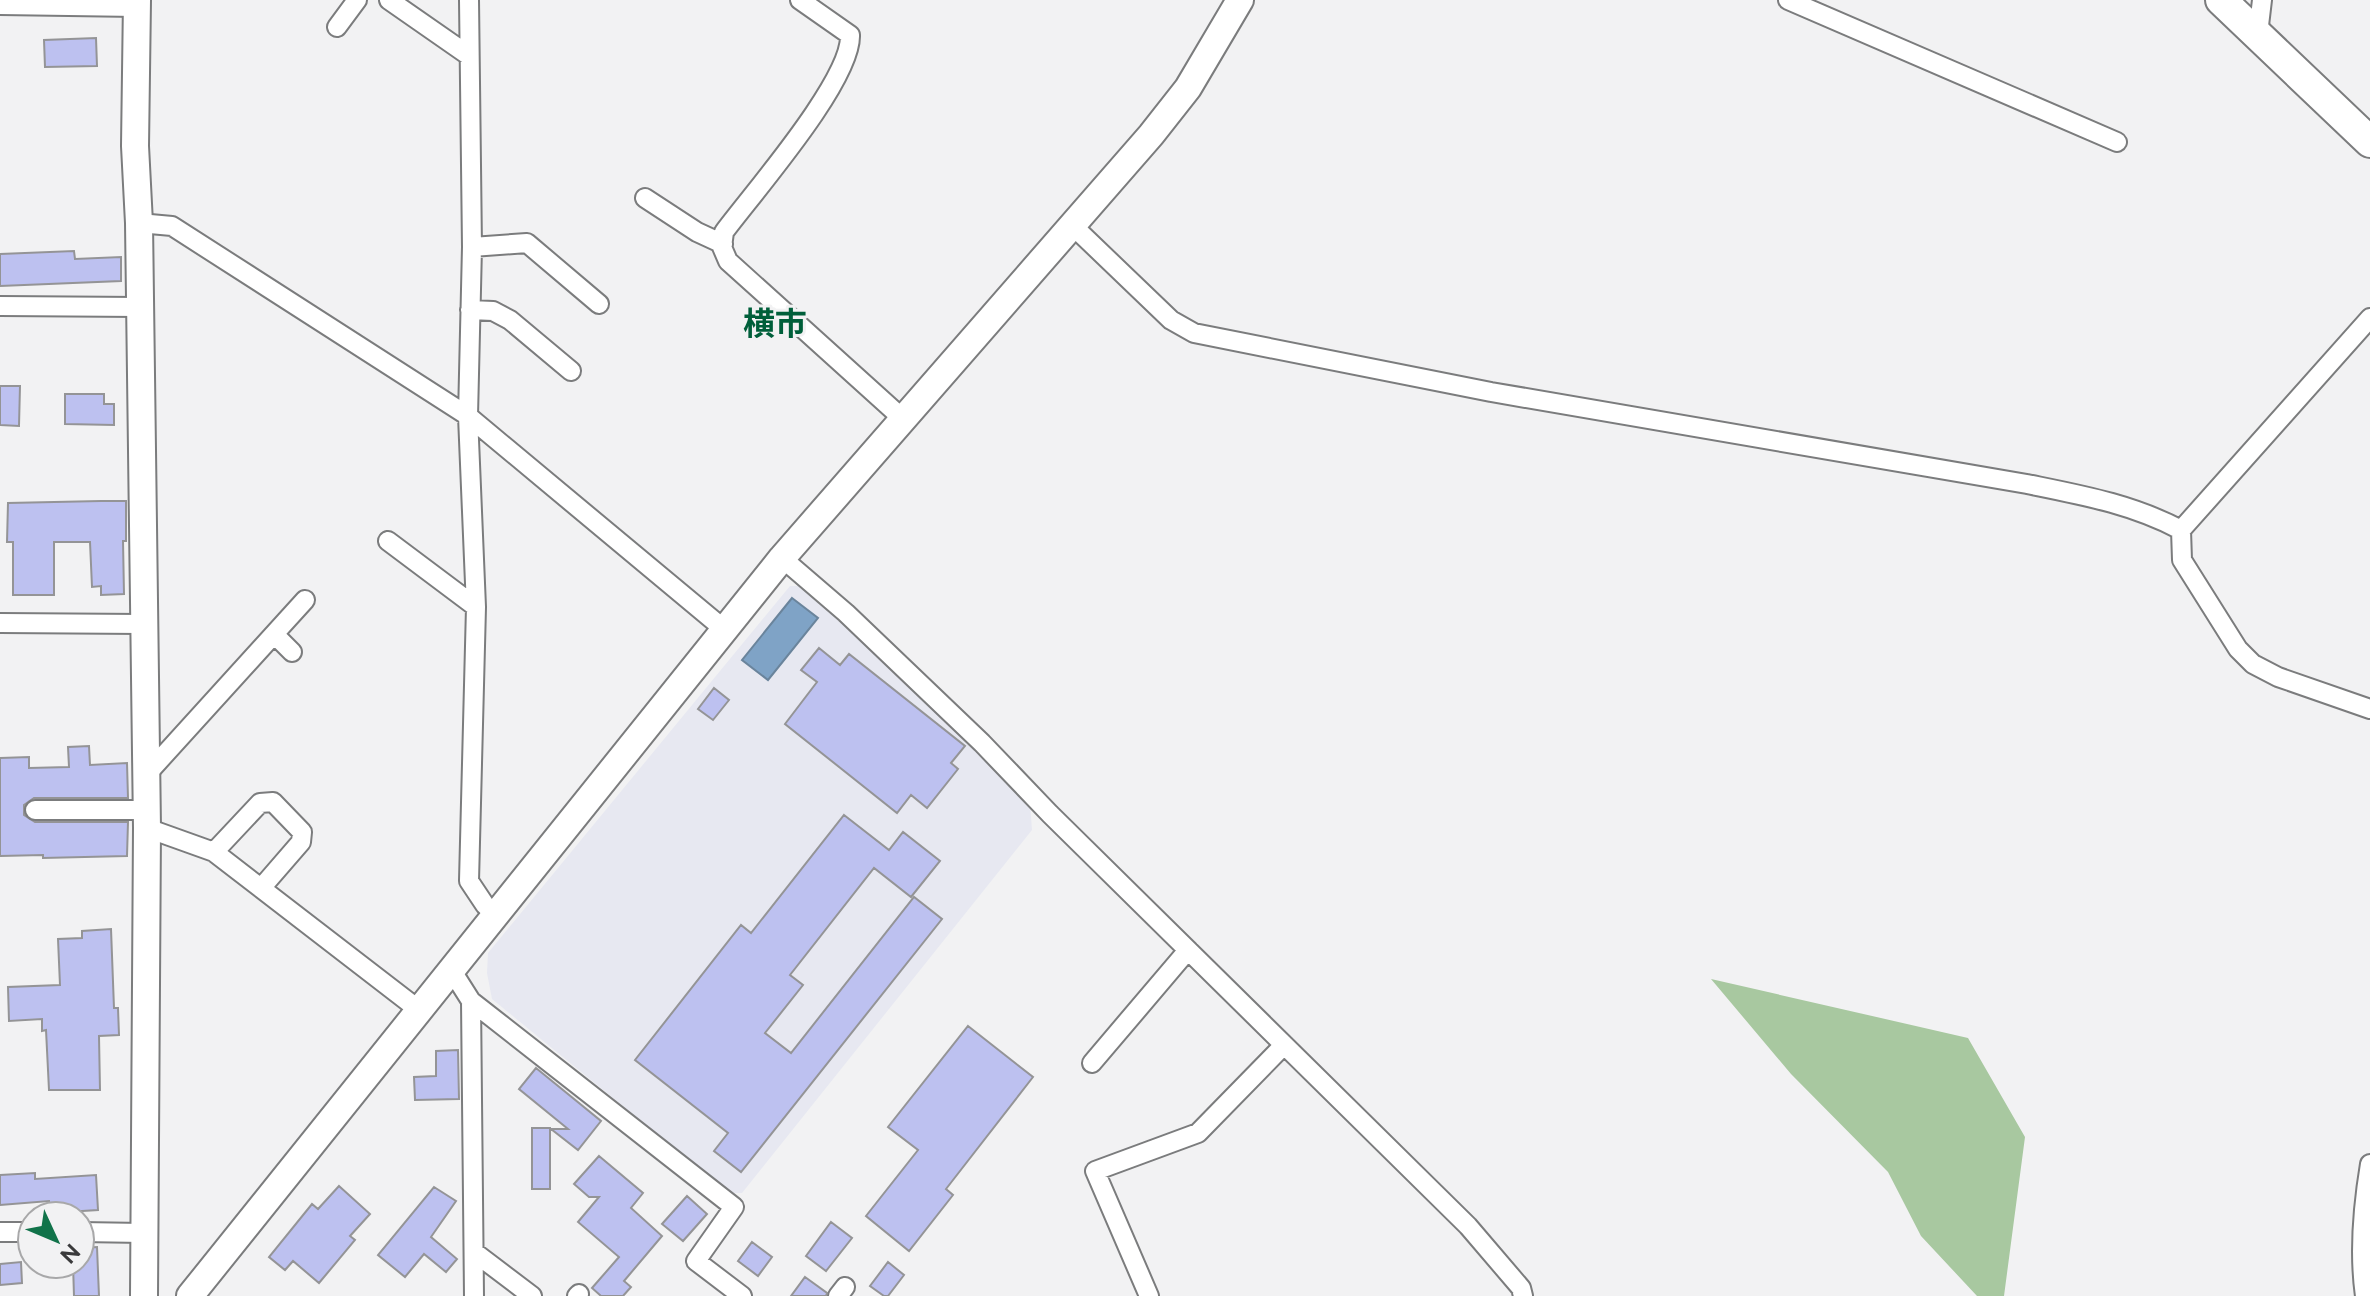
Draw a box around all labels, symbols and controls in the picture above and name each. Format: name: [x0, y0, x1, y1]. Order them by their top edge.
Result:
district label: 横市: [743, 305, 807, 342]
north arrow: [16, 1200, 96, 1280]
text: N: [55, 1239, 86, 1269]

